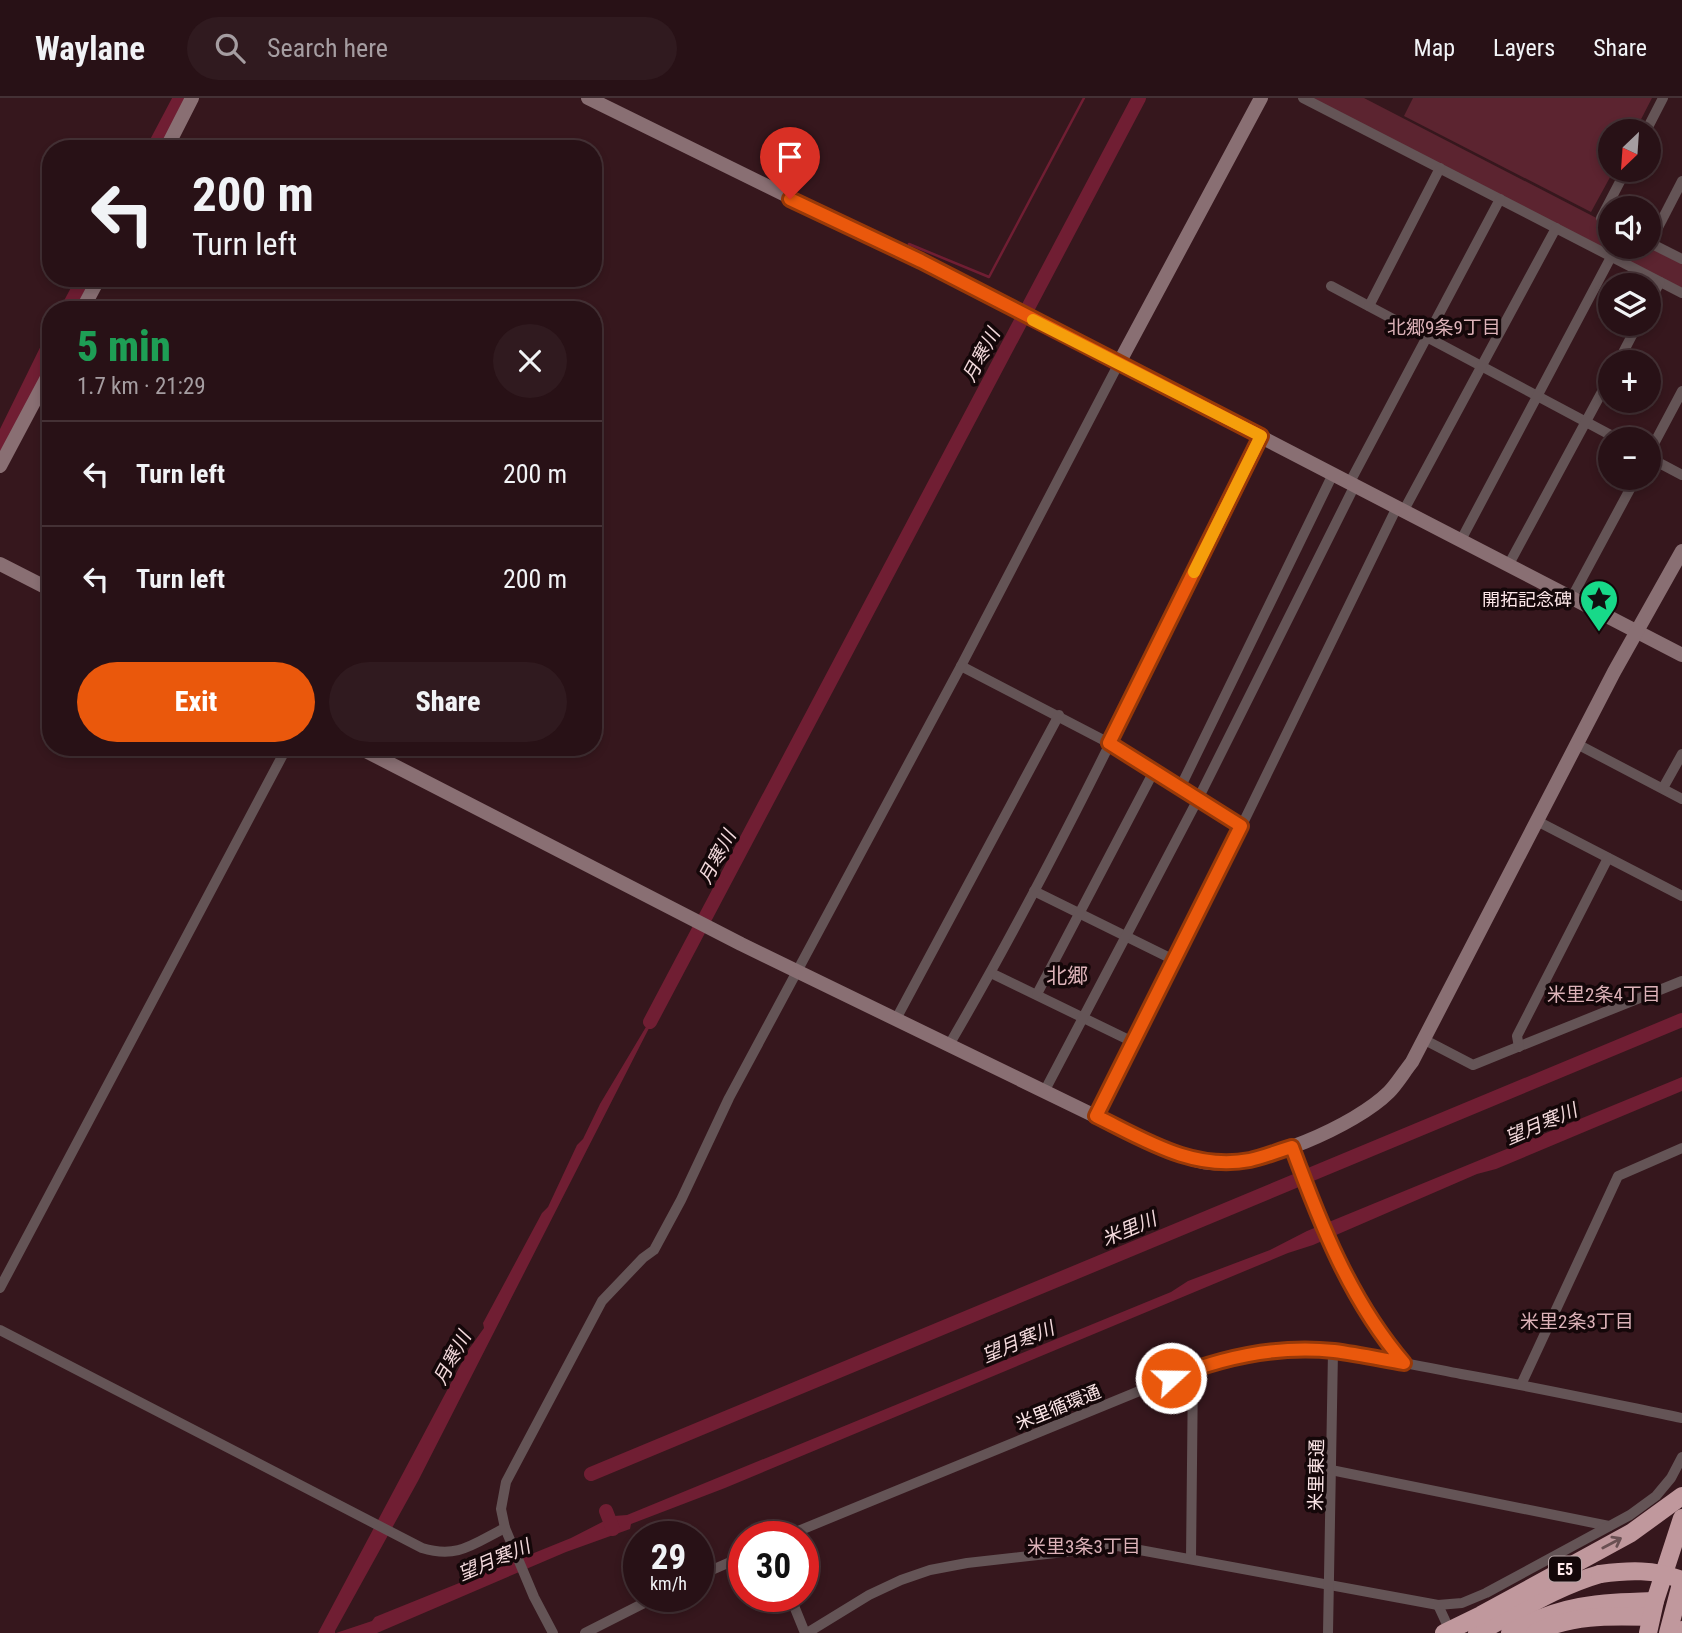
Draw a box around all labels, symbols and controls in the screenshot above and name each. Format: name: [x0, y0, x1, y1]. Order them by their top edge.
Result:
search box: [187, 17, 677, 80]
text: Waylane: [35, 29, 145, 68]
icon: search: [211, 29, 249, 67]
text: Search here: [267, 33, 388, 63]
text: Map: [1414, 34, 1455, 62]
text: Layers: [1493, 34, 1555, 62]
text: Share: [1593, 34, 1647, 62]
north arrow: [1598, 119, 1661, 182]
map controls: [1598, 119, 1661, 490]
pin: [760, 127, 820, 199]
icon: arrive: [771, 138, 809, 176]
text: 200 m: [192, 166, 314, 223]
icon: left: [77, 168, 168, 259]
button: sound: [1598, 196, 1661, 259]
text: Turn left: [192, 225, 297, 263]
button: layers: [1598, 273, 1661, 336]
district label: 北郷9条9丁目: [1387, 316, 1501, 339]
text: 5 min: [77, 322, 171, 371]
water label: 月寒川: [957, 323, 1005, 386]
button: close: [493, 324, 567, 398]
button: +: [1598, 350, 1661, 413]
text: 1.7 km · 21:29: [77, 373, 206, 400]
button: −: [1598, 427, 1661, 490]
icon: left: [77, 455, 115, 493]
text: Turn left: [136, 459, 225, 489]
text: 200 m: [503, 459, 567, 489]
icon: left: [77, 560, 115, 598]
text: Turn left: [136, 564, 225, 594]
text: 200 m: [503, 564, 567, 594]
place icon: 開拓記念碑: [1578, 578, 1620, 633]
place label: 開拓記念碑: [1482, 589, 1572, 610]
button: Exit: [77, 662, 315, 742]
button: Share: [329, 662, 567, 742]
water label: 月寒川: [693, 825, 741, 888]
district label: 北郷: [1046, 964, 1088, 988]
district label: 米里2条4丁目: [1547, 983, 1661, 1006]
water label: 望月寒川: [1502, 1098, 1582, 1149]
water label: 米里川: [1098, 1206, 1162, 1251]
district label: 米里2条3丁目: [1520, 1310, 1634, 1333]
water label: 望月寒川: [979, 1316, 1059, 1367]
water label: 月寒川: [428, 1326, 476, 1389]
position arrow: [1134, 1341, 1208, 1415]
street label: 米里循環通: [1012, 1380, 1104, 1434]
street label: 米里東通: [1305, 1439, 1327, 1511]
speed limit sign: 30: [728, 1521, 819, 1612]
water label: 望月寒川: [455, 1534, 535, 1585]
district label: 米里3条3丁目: [1027, 1535, 1141, 1558]
one-way arrow: [1601, 1536, 1622, 1550]
text: 29: [651, 1537, 686, 1578]
road number: E5: [1549, 1556, 1581, 1582]
text: km/h: [650, 1573, 687, 1594]

